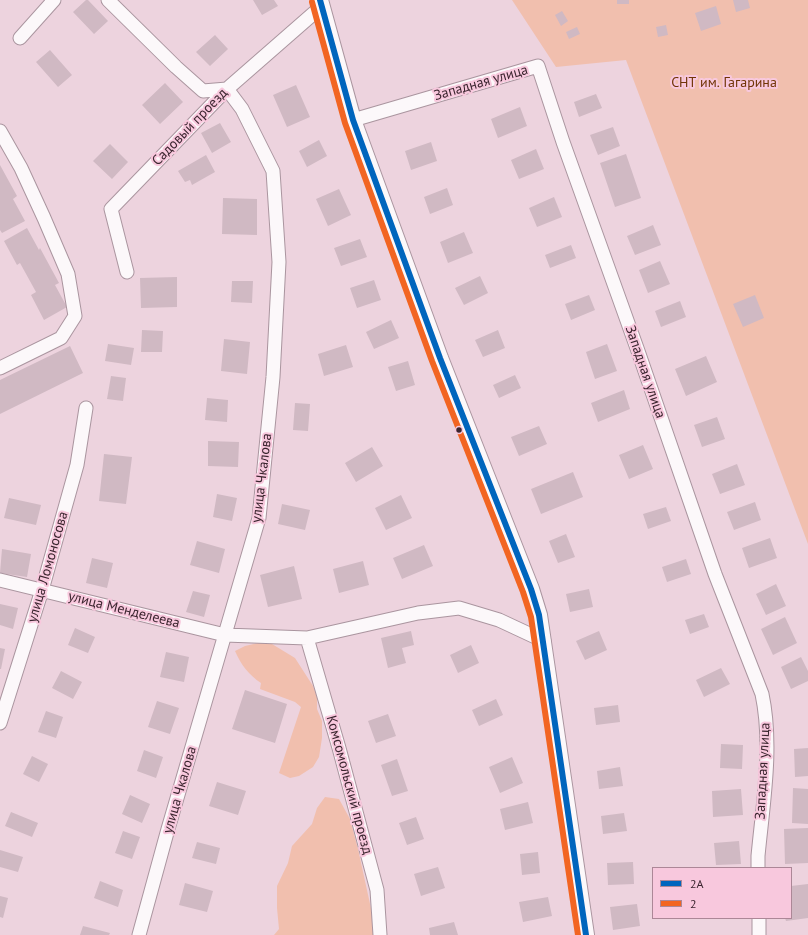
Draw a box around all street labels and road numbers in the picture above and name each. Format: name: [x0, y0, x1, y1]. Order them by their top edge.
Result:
street label: Западная улица: [432, 62, 530, 104]
street label: Садовый проезд: [149, 85, 231, 169]
street label: Западная улица: [621, 323, 669, 421]
street label: улица Чкалова: [248, 432, 276, 524]
street label: улица Ломоносова: [24, 510, 72, 624]
street label: улица Менделеева: [66, 588, 182, 632]
street label: Комсомольский проезд: [322, 714, 376, 856]
street label: Западная улица: [752, 722, 774, 820]
street label: улица Чкалова: [160, 744, 200, 836]

